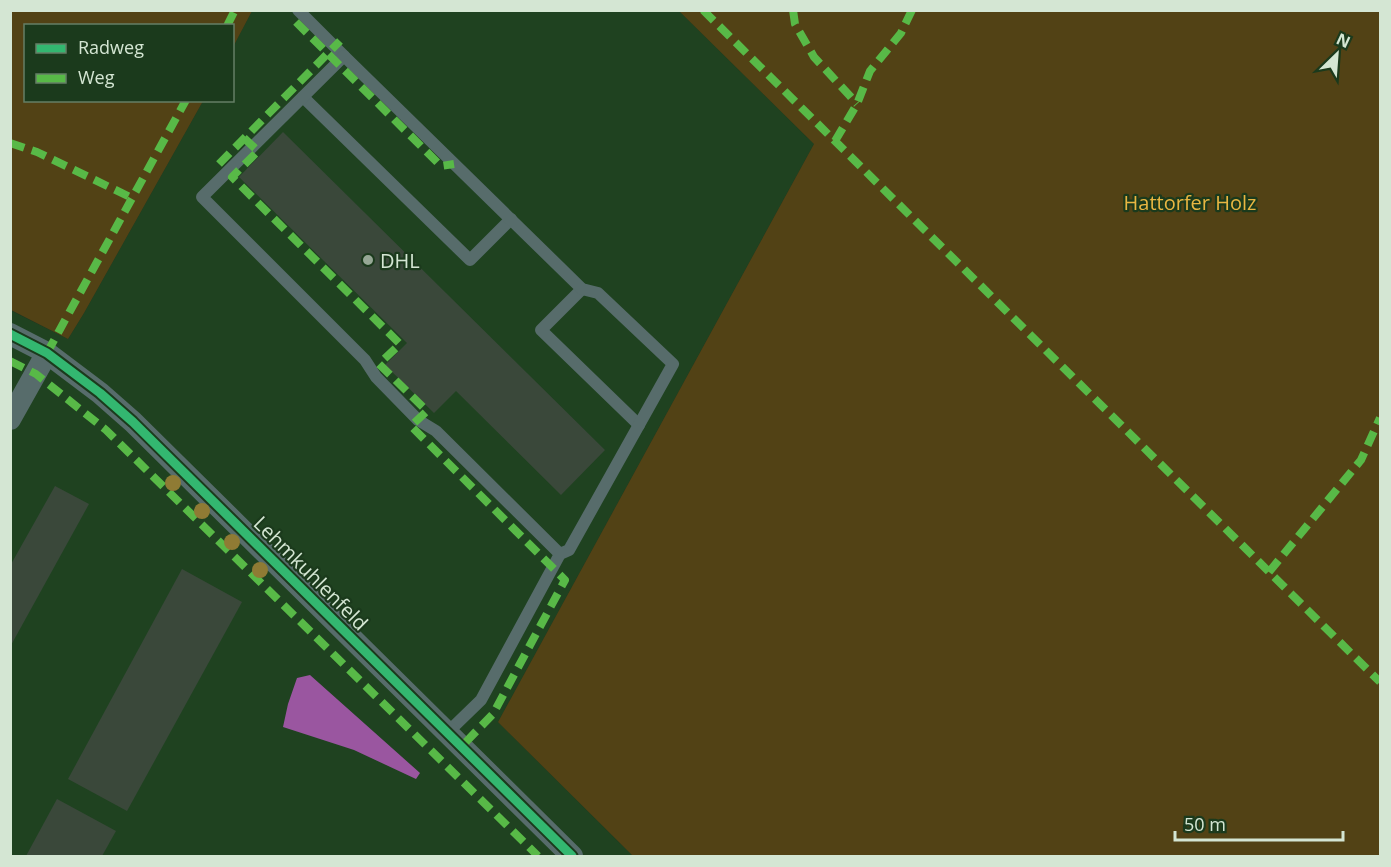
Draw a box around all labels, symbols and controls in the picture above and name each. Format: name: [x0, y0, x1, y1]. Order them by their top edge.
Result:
legend: [24, 24, 234, 102]
north arrow: [1307, 24, 1367, 84]
text: N: [1333, 28, 1354, 53]
text: Radweg: [78, 35, 144, 59]
text: Weg: [78, 65, 115, 89]
park label: Hattorfer Holz: [1124, 189, 1256, 216]
place label: DHL: [380, 247, 420, 274]
marker: DHL: [361, 253, 375, 267]
street label: Lehmkuhlenfeld: [248, 510, 374, 636]
scale bar: [1175, 804, 1343, 842]
text: 50 m: [1184, 812, 1226, 836]

